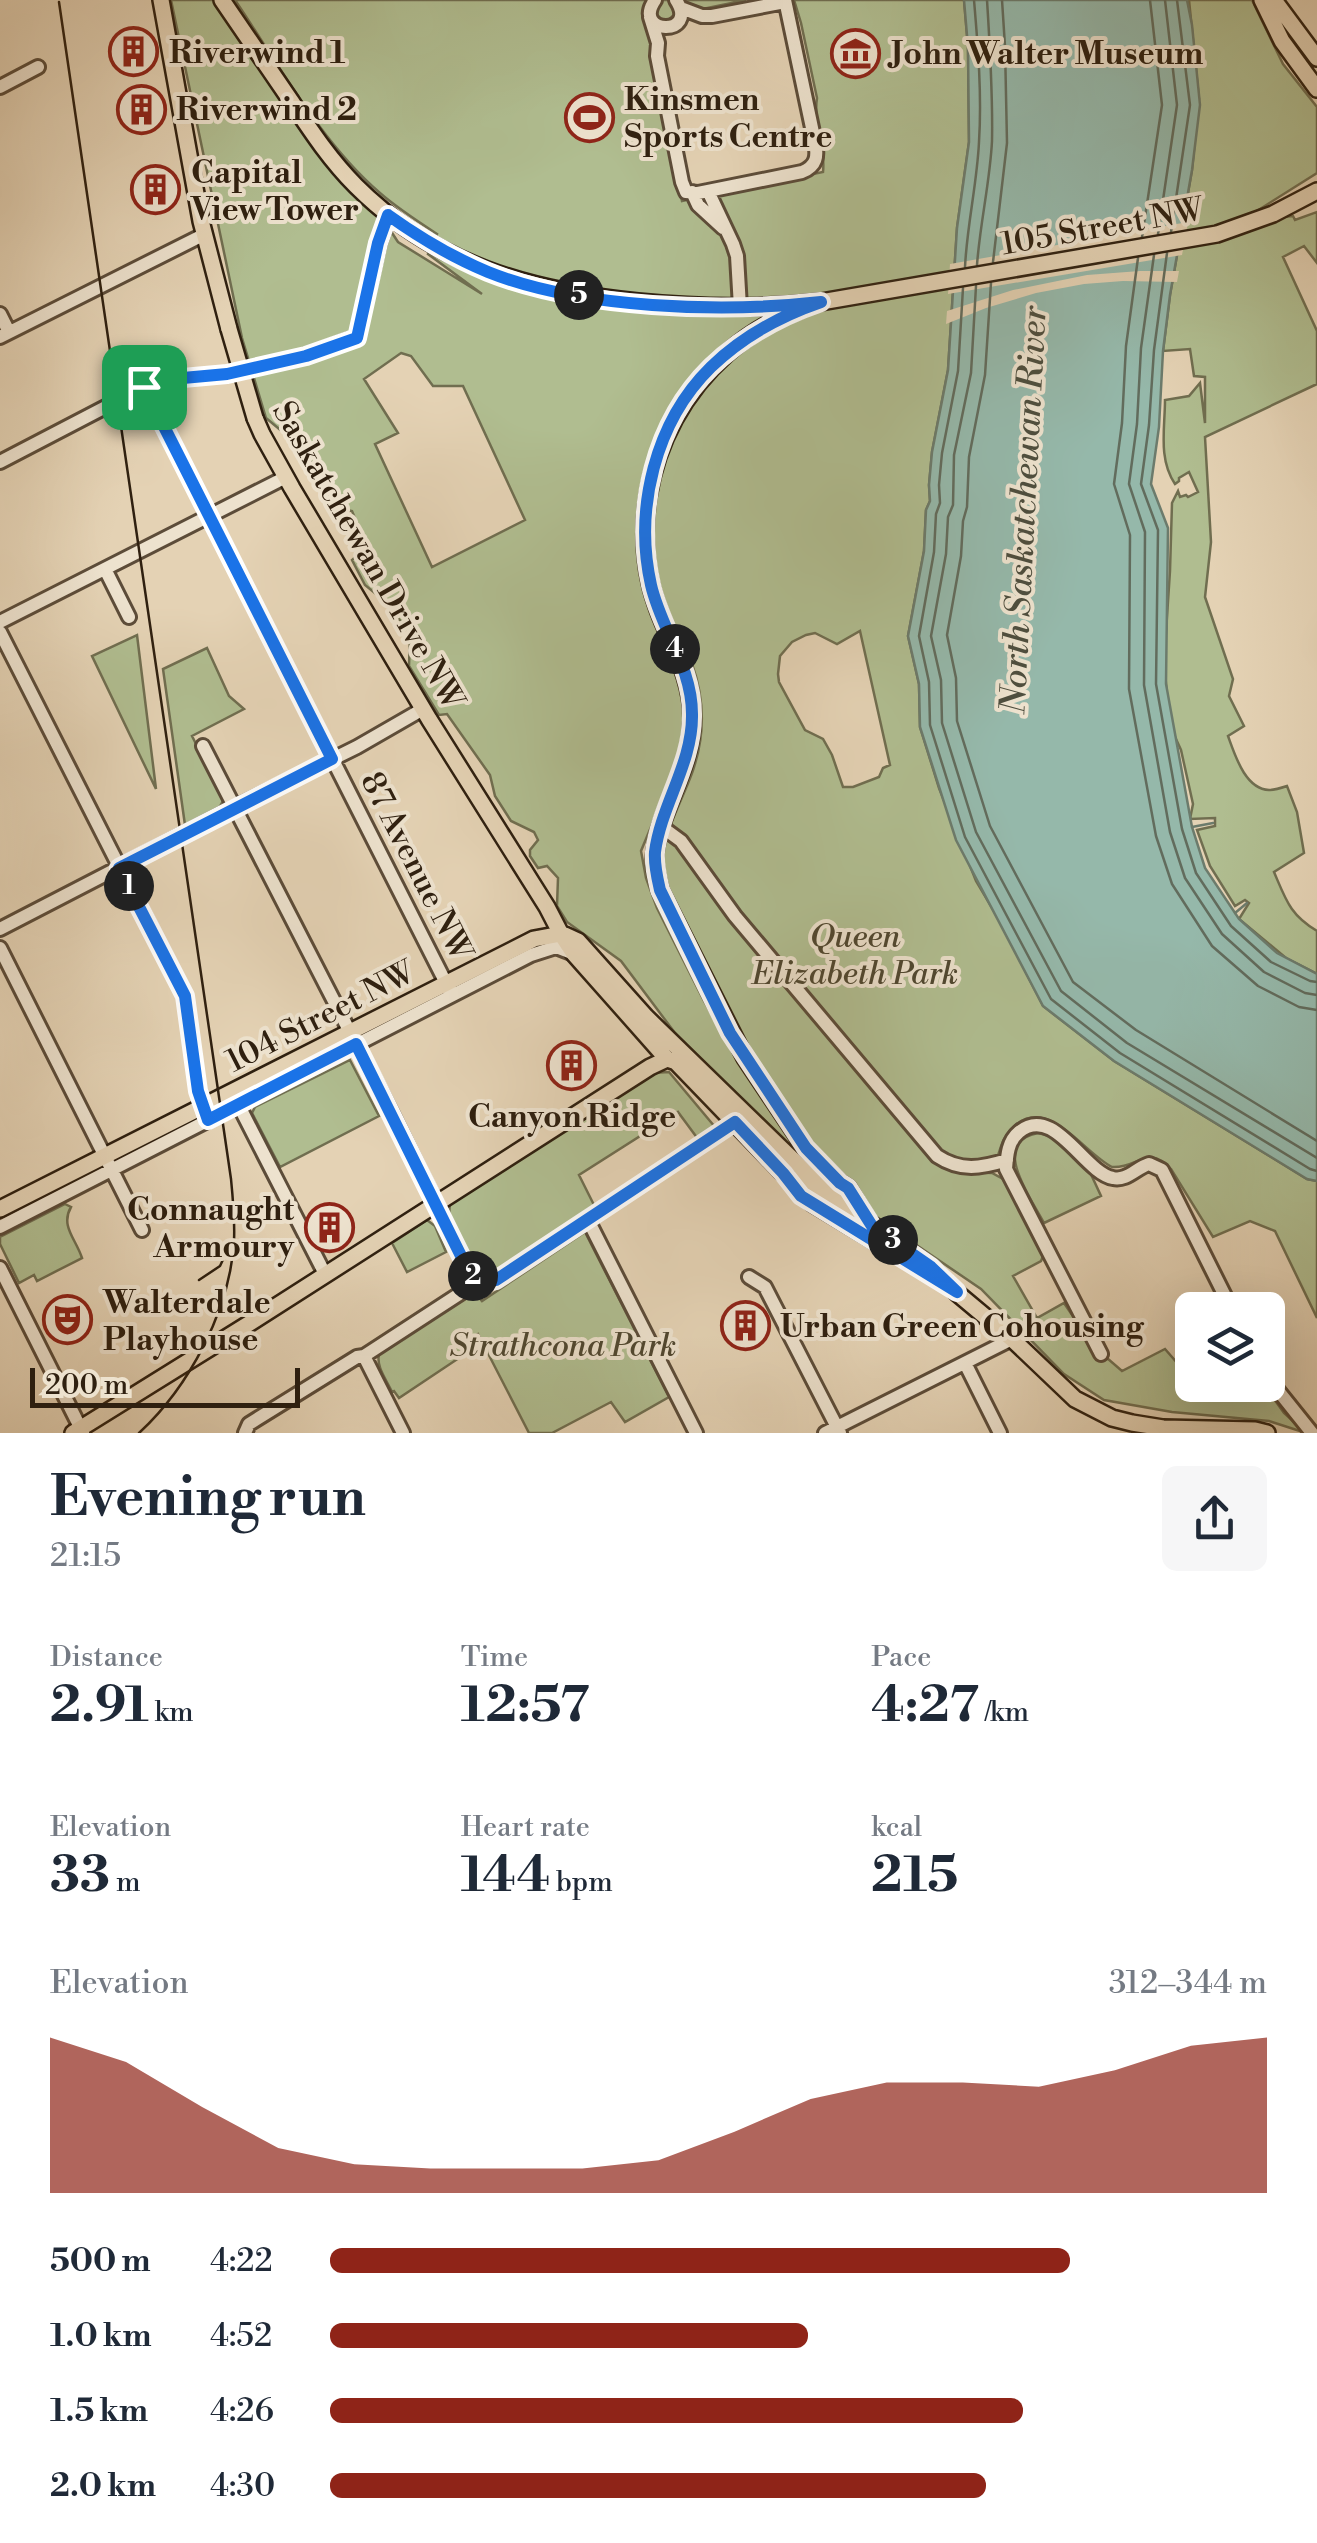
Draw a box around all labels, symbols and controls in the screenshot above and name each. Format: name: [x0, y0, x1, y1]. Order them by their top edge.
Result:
building icon: Riverwind 1: [108, 26, 160, 78]
museum icon: John Walter Museum: [830, 27, 882, 79]
place label: Riverwind 1: [169, 33, 346, 73]
place label: John Walter Museum: [887, 34, 1203, 74]
place label: Kinsmen Sports Centre: [624, 80, 833, 157]
building icon: Riverwind 2: [115, 83, 167, 135]
place label: Riverwind 2: [176, 90, 357, 130]
sports icon: Kinsmen Sports Centre: [563, 91, 615, 143]
place label: Capital View Tower: [190, 153, 359, 230]
building icon: Capital View Tower: [130, 164, 182, 216]
street label: 105 Street NW: [998, 189, 1207, 264]
pin: 5: [554, 270, 604, 320]
text: 5: [570, 277, 588, 312]
water label: North Saskatchewan River: [992, 304, 1057, 716]
pin: [102, 345, 187, 430]
icon: arrive: [117, 360, 172, 415]
street label: Saskatchewan Drive NW: [263, 394, 473, 718]
pin: 4: [650, 624, 700, 674]
text: 4: [666, 631, 684, 666]
street label: 87 Avenue NW: [351, 765, 481, 969]
pin: 1: [104, 861, 154, 911]
text: 1: [122, 868, 136, 903]
park label: Queen Elizabeth Park: [750, 917, 958, 994]
street label: 104 Street NW: [220, 952, 422, 1081]
building icon: Canyon Ridge: [546, 1040, 598, 1092]
place label: Canyon Ridge: [468, 1097, 676, 1137]
place label: Connaught Armoury: [127, 1190, 295, 1267]
building icon: Connaught Armoury: [303, 1201, 355, 1253]
pin: 3: [868, 1215, 918, 1265]
text: 3: [885, 1222, 901, 1257]
pin: 2: [448, 1251, 498, 1301]
text: 2: [464, 1258, 482, 1293]
place label: Walterdale Playhouse: [102, 1283, 271, 1360]
map controls: [1175, 1292, 1285, 1402]
button: layers: [1175, 1292, 1285, 1402]
theatre icon: Walterdale Playhouse: [42, 1294, 94, 1346]
building icon: Urban Green Cohousing: [719, 1300, 771, 1352]
place label: Urban Green Cohousing: [780, 1307, 1145, 1347]
park label: Strathcona Park: [449, 1326, 677, 1366]
scale bar: [30, 1363, 300, 1408]
text: 200 m: [45, 1368, 128, 1403]
text: Evening run: [50, 1464, 366, 1533]
button: share: [1162, 1466, 1267, 1571]
text: 21:15: [50, 1536, 121, 1576]
text: Distance: [50, 1640, 163, 1675]
text: Time: [461, 1640, 528, 1675]
text: Pace: [871, 1640, 931, 1675]
text: 2.91: [50, 1675, 149, 1737]
text: 12:57: [461, 1675, 590, 1737]
text: 4:27: [871, 1675, 979, 1737]
text: km: [149, 1695, 194, 1730]
text: /km: [979, 1695, 1029, 1730]
text: Elevation: [50, 1810, 171, 1845]
text: Heart rate: [461, 1810, 590, 1845]
text: kcal: [871, 1810, 922, 1845]
text: 33: [50, 1845, 110, 1907]
text: 144: [461, 1845, 550, 1907]
text: 215: [871, 1845, 958, 1907]
text: m: [110, 1865, 141, 1900]
text: bpm: [550, 1865, 613, 1900]
text: Elevation: [50, 1963, 189, 2003]
text: 312–344 m: [1109, 1963, 1267, 2003]
text: 500 m: [50, 2241, 151, 2281]
text: 4:22: [210, 2241, 273, 2281]
text: 1.0 km: [50, 2316, 152, 2356]
text: 4:52: [210, 2316, 272, 2356]
text: 1.5 km: [50, 2391, 148, 2431]
text: 4:26: [210, 2391, 274, 2431]
text: 2.0 km: [50, 2466, 156, 2506]
text: 4:30: [210, 2466, 275, 2506]

